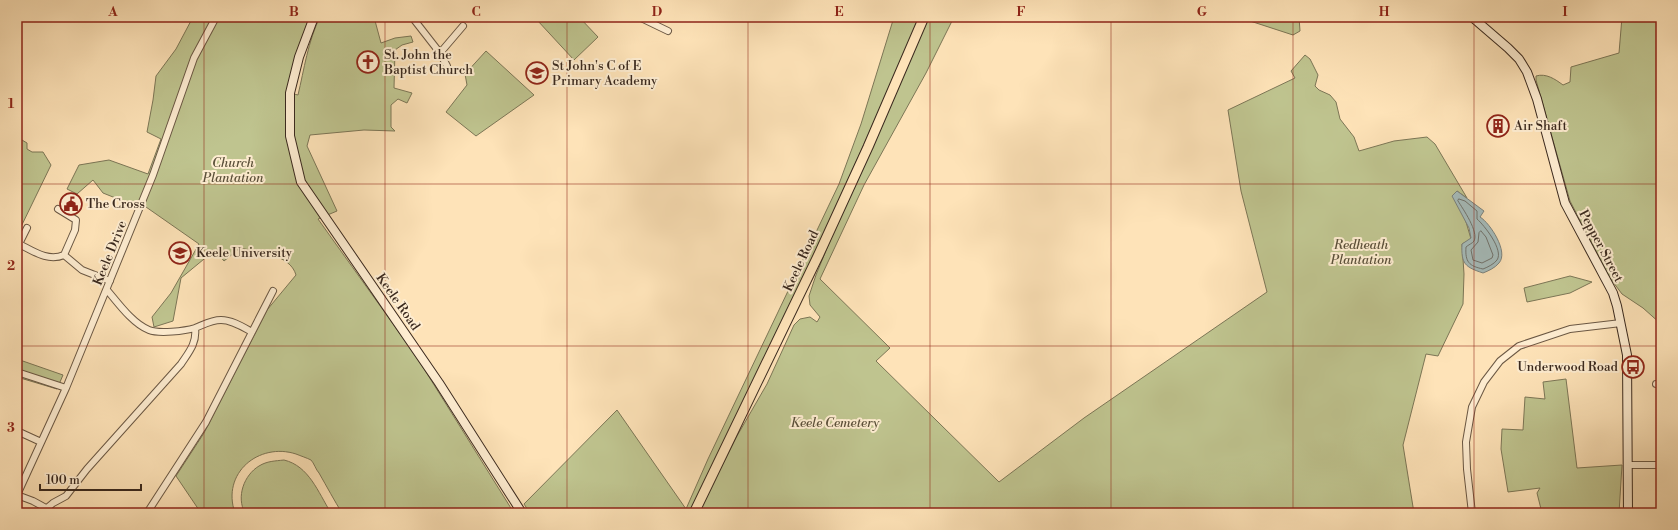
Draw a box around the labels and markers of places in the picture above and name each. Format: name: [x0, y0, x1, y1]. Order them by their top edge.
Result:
place label: St. John the Baptist Church: [383, 47, 473, 78]
church icon: St. John the Baptist Church: [355, 49, 381, 75]
place label: St John's C of E Primary Academy: [552, 58, 658, 89]
school or university icon: St John's C of E Primary Academy: [524, 60, 550, 86]
building icon: Air Shaft: [1485, 113, 1511, 139]
place label: Air Shaft: [1513, 118, 1567, 134]
public building icon: The Cross: [58, 191, 84, 217]
place label: The Cross: [86, 196, 145, 212]
school or university icon: Keele University: [167, 240, 193, 266]
place label: Keele University: [196, 245, 293, 261]
bus stop icon: Underwood Road: [1620, 354, 1646, 380]
place label: Underwood Road: [1517, 359, 1619, 375]

